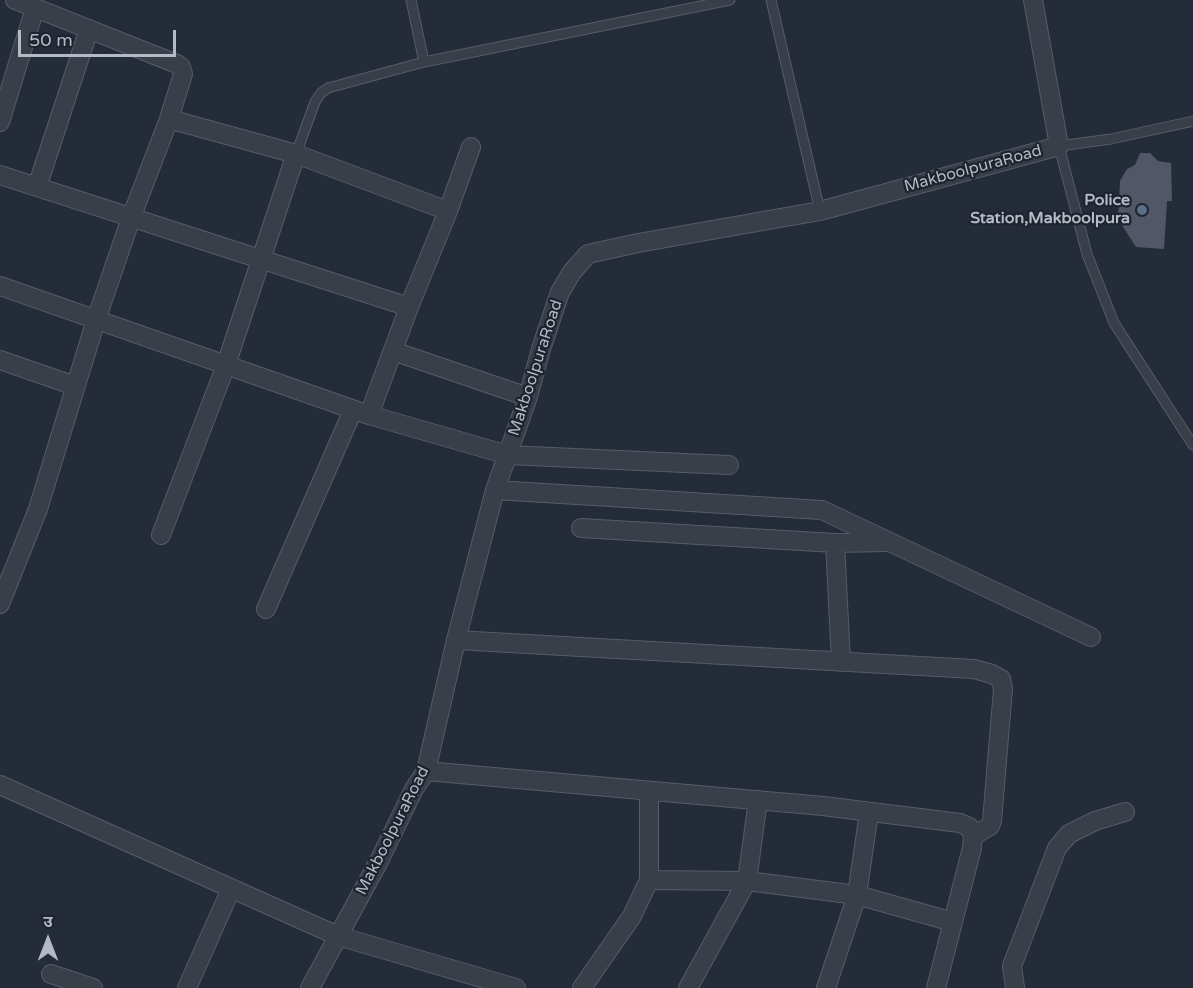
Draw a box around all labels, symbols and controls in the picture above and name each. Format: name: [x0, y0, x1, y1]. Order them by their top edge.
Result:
scale bar: [21, 18, 178, 56]
text: 50 m: [29, 29, 73, 51]
street label: MakboolpuraRoad: [902, 141, 1044, 197]
place label: Police Station,Makboolpura: [970, 191, 1130, 229]
marker: Police Station,Makboolpura: [1135, 203, 1149, 217]
street label: MakboolpuraRoad: [505, 298, 567, 438]
street label: MakboolpuraRoad: [352, 764, 434, 898]
north arrow: [18, 910, 78, 970]
text: उ: [43, 912, 53, 932]

